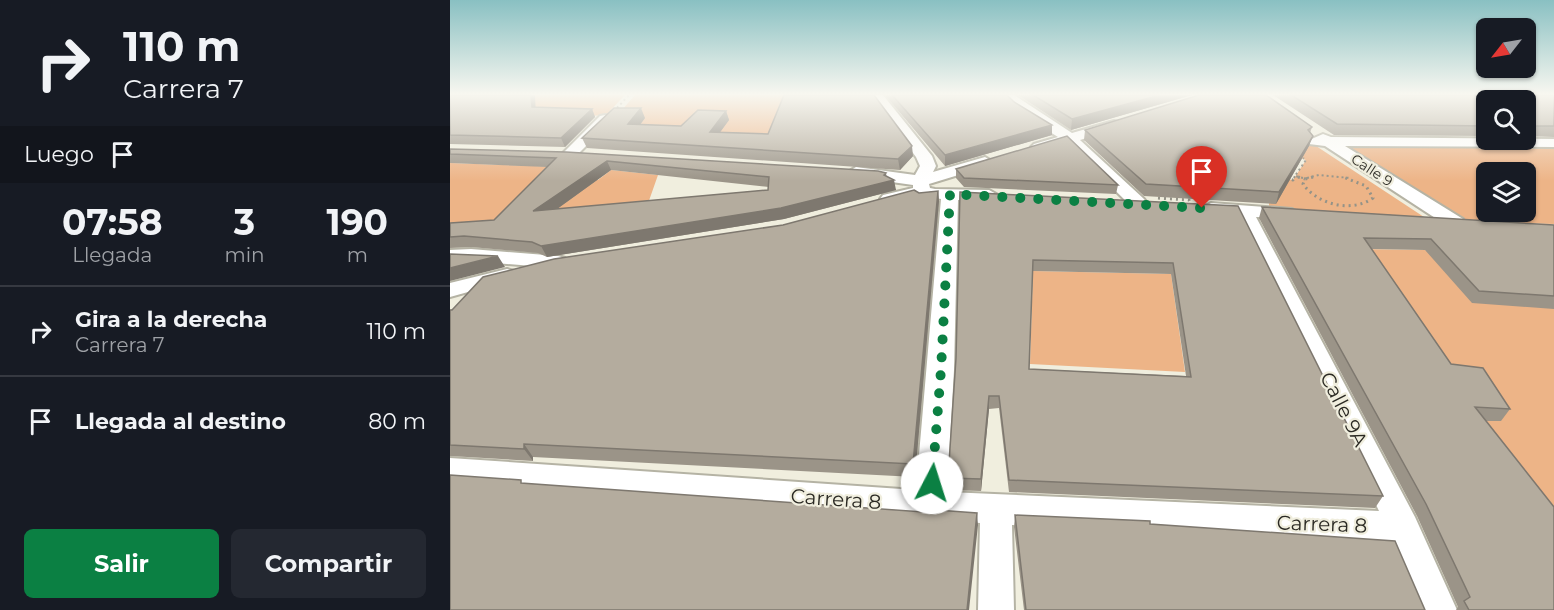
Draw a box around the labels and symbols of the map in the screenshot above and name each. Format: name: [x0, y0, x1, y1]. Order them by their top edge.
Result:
north arrow: [1476, 18, 1536, 78]
pin: [1176, 146, 1227, 208]
street label: Calle 9: [1348, 150, 1396, 190]
street label: Calle 9A: [1315, 368, 1373, 451]
position arrow: [900, 451, 964, 515]
street label: Carrera 8: [790, 484, 882, 514]
street label: Carrera 8: [1276, 510, 1368, 538]

